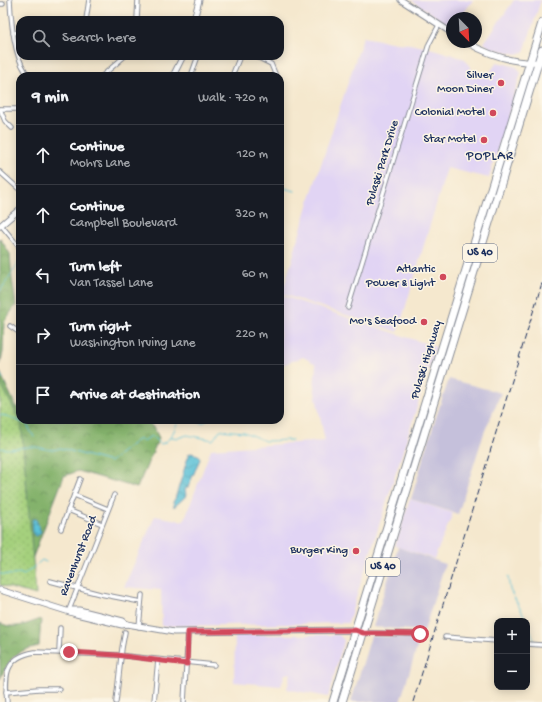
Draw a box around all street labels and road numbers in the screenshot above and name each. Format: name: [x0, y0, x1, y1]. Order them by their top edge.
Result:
street label: Pulaski Park Drive: [363, 118, 403, 208]
road number: US 40: [463, 244, 497, 262]
street label: Pulaski Highway: [408, 319, 446, 402]
street label: Ravenhurst Road: [57, 513, 101, 598]
road number: US 40: [366, 558, 400, 576]

